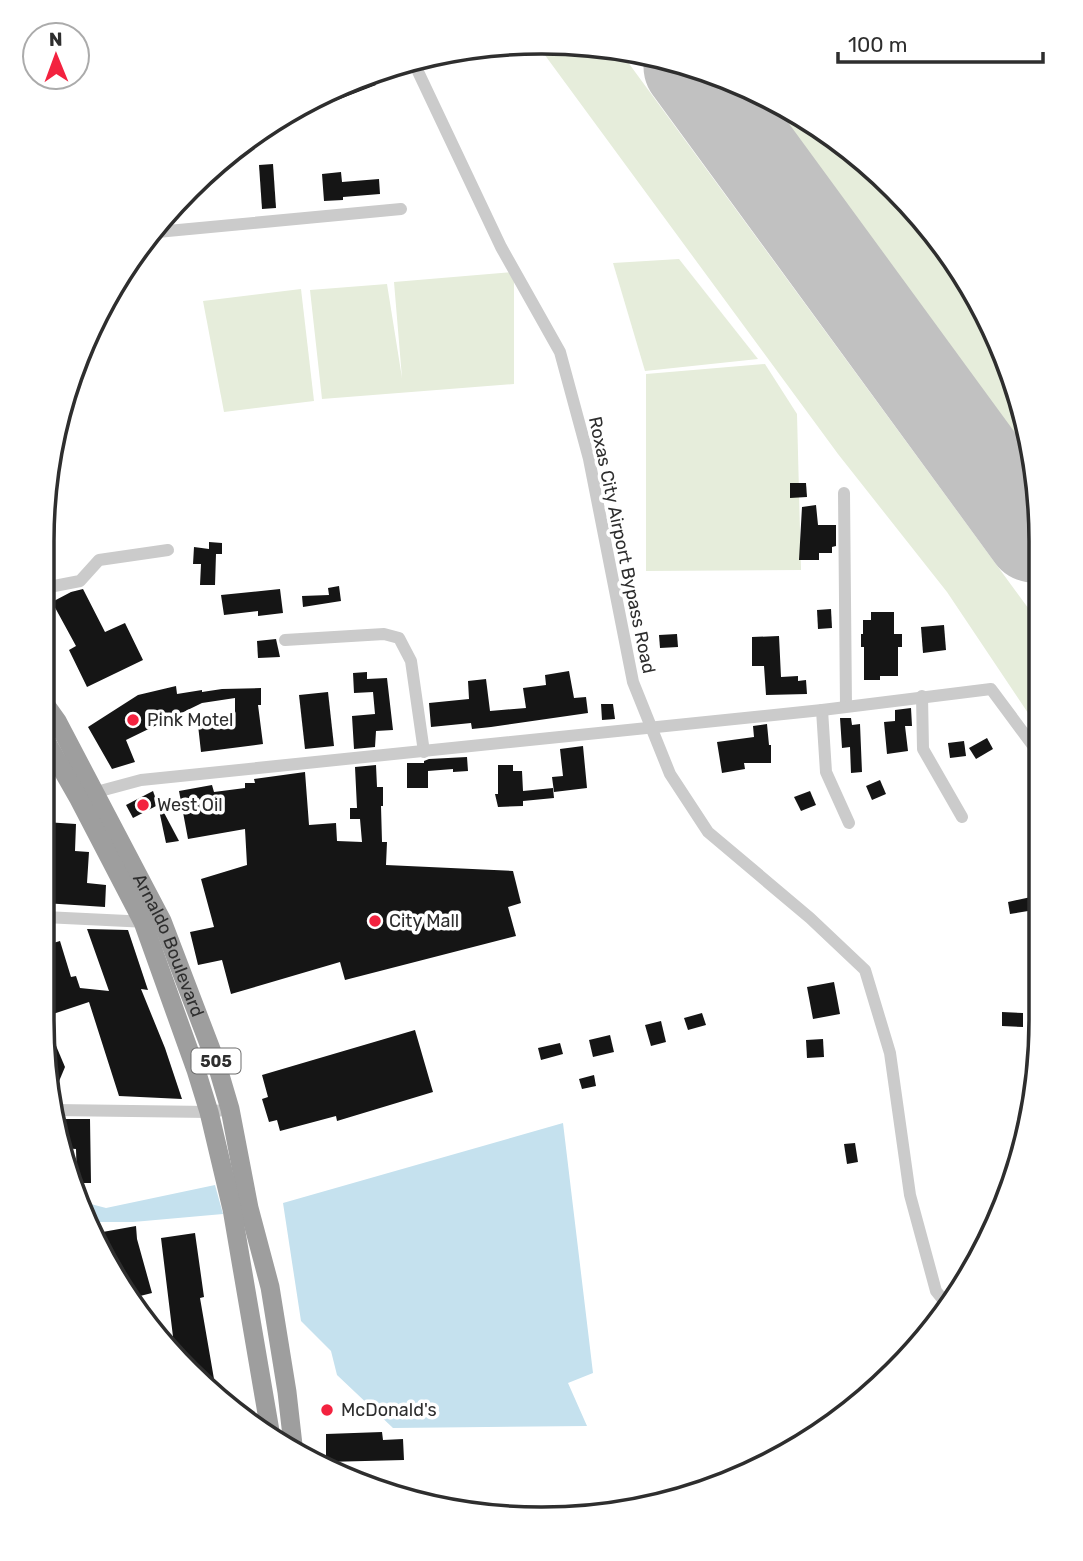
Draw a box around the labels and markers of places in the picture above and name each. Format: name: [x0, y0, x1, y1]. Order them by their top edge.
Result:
place label: Pink Motel: [147, 709, 233, 731]
marker: Pink Motel: [125, 712, 141, 728]
place label: West Oil: [157, 794, 223, 816]
marker: West Oil: [135, 797, 151, 813]
place label: City Mall: [389, 910, 459, 932]
marker: City Mall: [367, 913, 383, 929]
place label: McDonald's: [341, 1399, 437, 1421]
marker: McDonald's: [319, 1402, 335, 1418]

